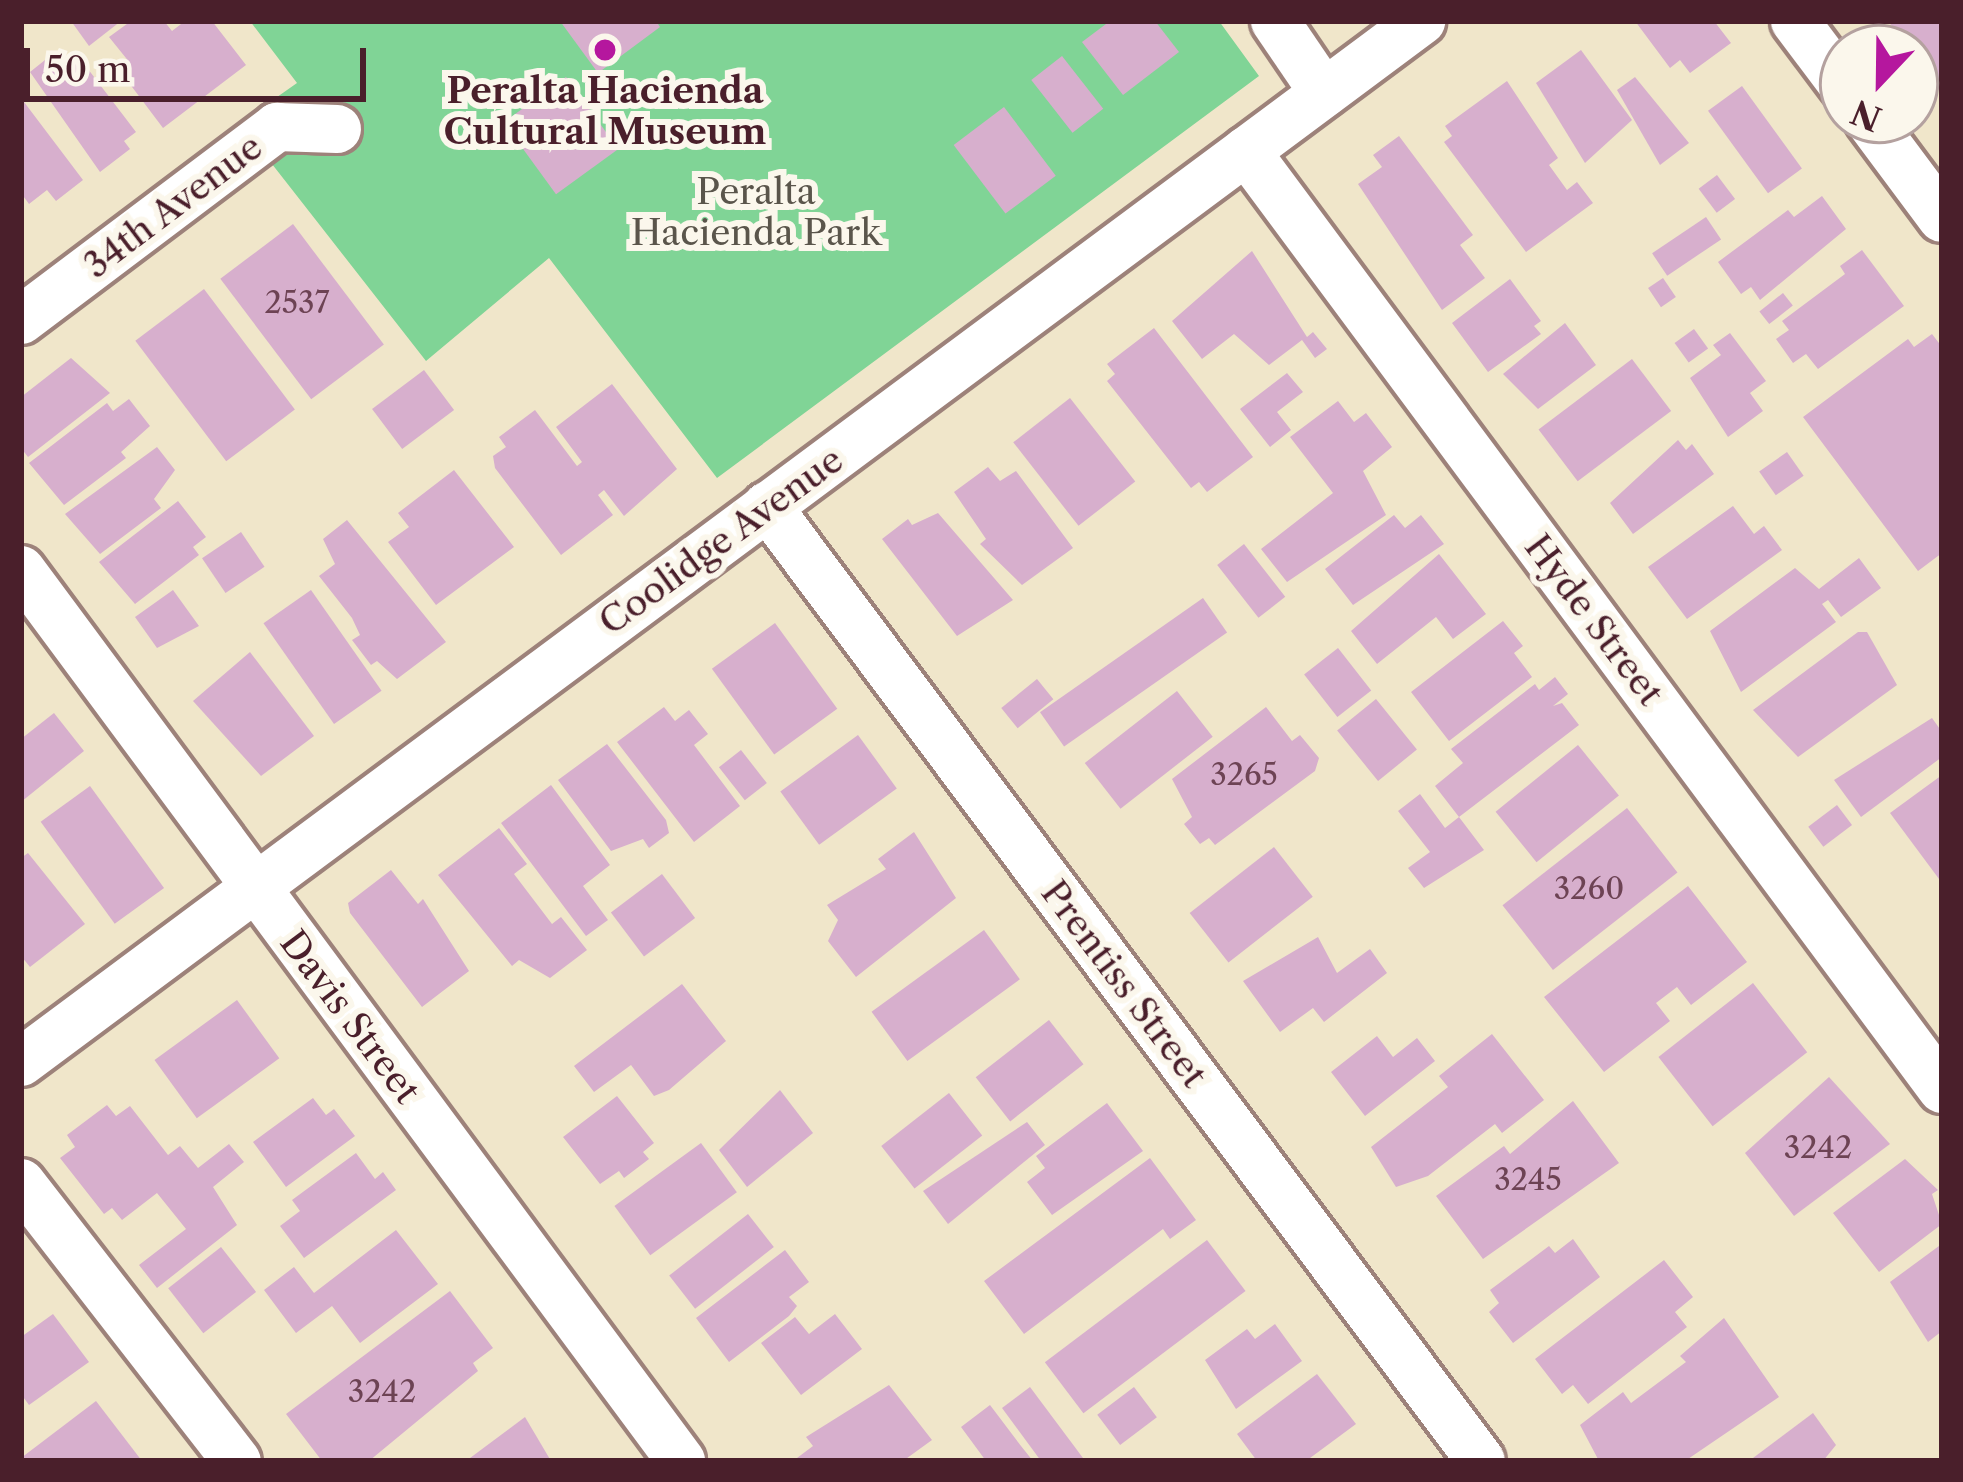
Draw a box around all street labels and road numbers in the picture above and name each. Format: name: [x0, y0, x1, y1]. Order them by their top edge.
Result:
street label: 34th Avenue: [75, 125, 271, 287]
street label: Coolidge Avenue: [590, 438, 852, 644]
street label: Hyde Street: [1516, 526, 1672, 714]
street label: Prentiss Street: [1032, 872, 1216, 1096]
street label: Davis Street: [271, 922, 429, 1112]

